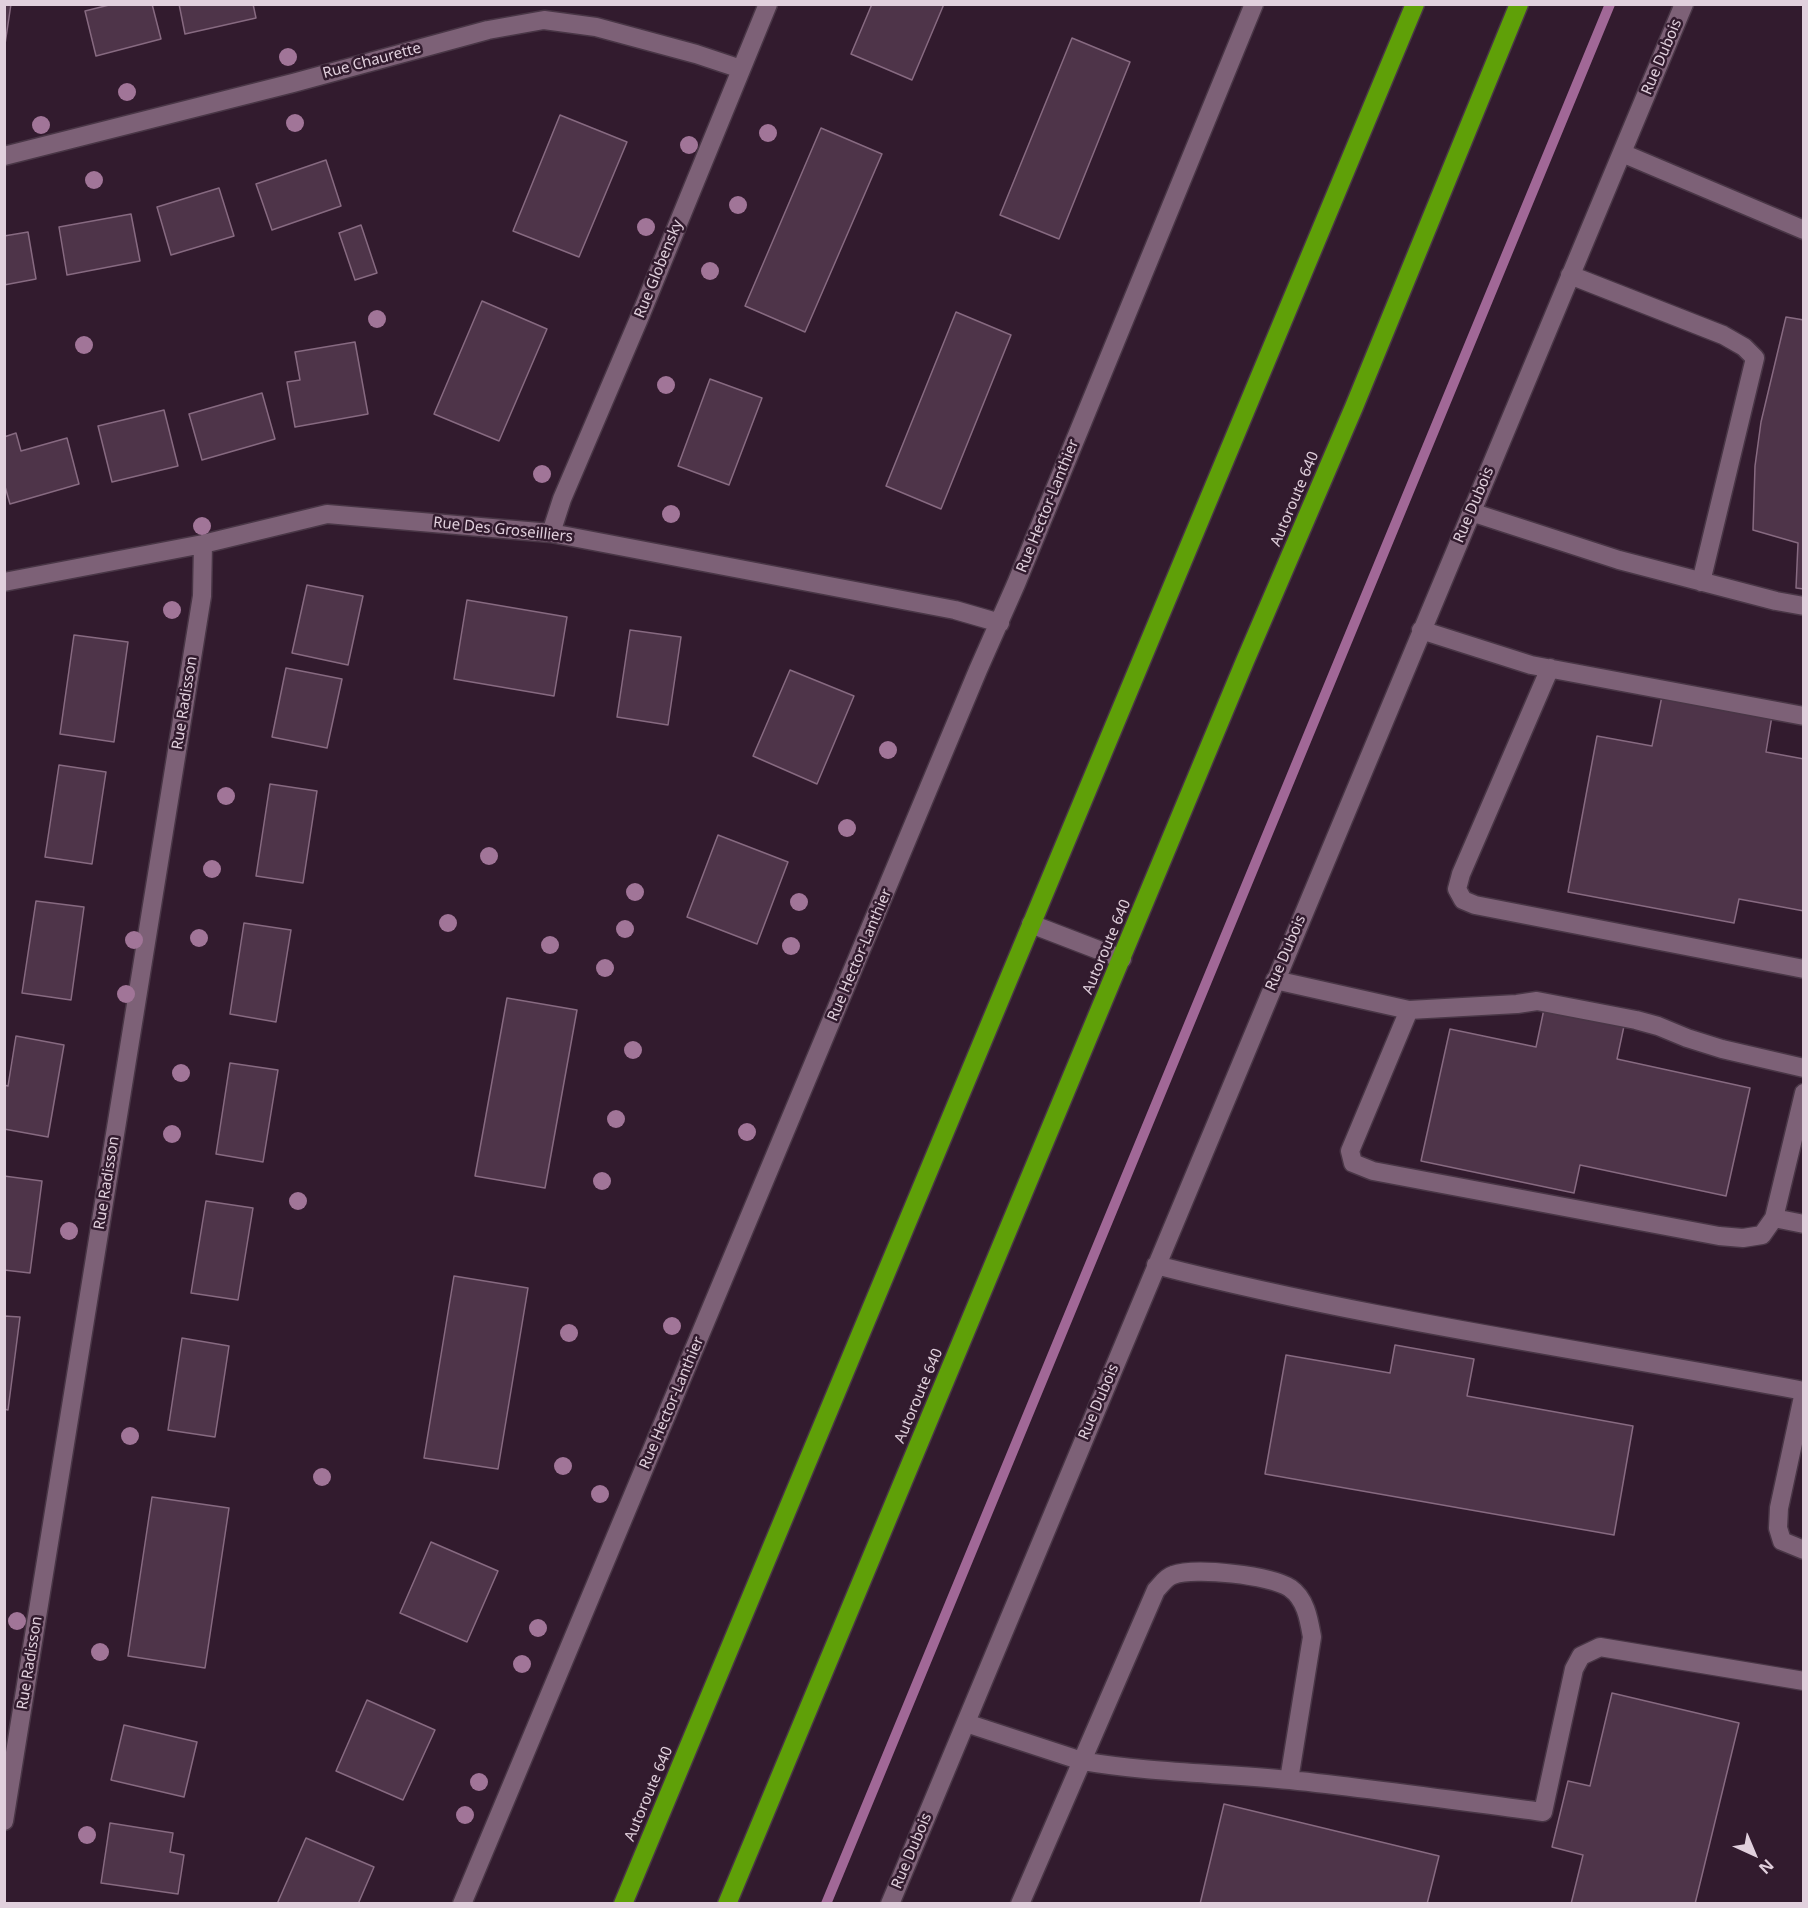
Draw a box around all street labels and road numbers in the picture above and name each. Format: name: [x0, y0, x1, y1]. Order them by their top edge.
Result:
street label: Rue Dubois: [1638, 16, 1686, 98]
street label: Rue Chaurette: [321, 39, 423, 83]
street label: Rue Globensky: [631, 217, 687, 321]
street label: Rue Hector-Lanthier: [1013, 437, 1083, 575]
street label: Autoroute 640: [1267, 449, 1323, 549]
street label: Rue Dubois: [1450, 464, 1498, 546]
street label: Rue Des Groseilliers: [432, 514, 574, 546]
street label: Rue Radisson: [169, 655, 201, 751]
street label: Rue Hector-Lanthier: [824, 886, 896, 1024]
street label: Autoroute 640: [1079, 897, 1135, 997]
street label: Rue Dubois: [1262, 912, 1310, 994]
street label: Rue Radisson: [91, 1135, 123, 1231]
street label: Rue Hector-Lanthier: [636, 1334, 708, 1472]
street label: Autoroute 640: [891, 1346, 947, 1446]
street label: Rue Dubois: [1075, 1361, 1123, 1443]
street label: Rue Radisson: [14, 1615, 46, 1711]
street label: Autoroute 640: [621, 1744, 677, 1844]
street label: Rue Dubois: [888, 1810, 936, 1892]

